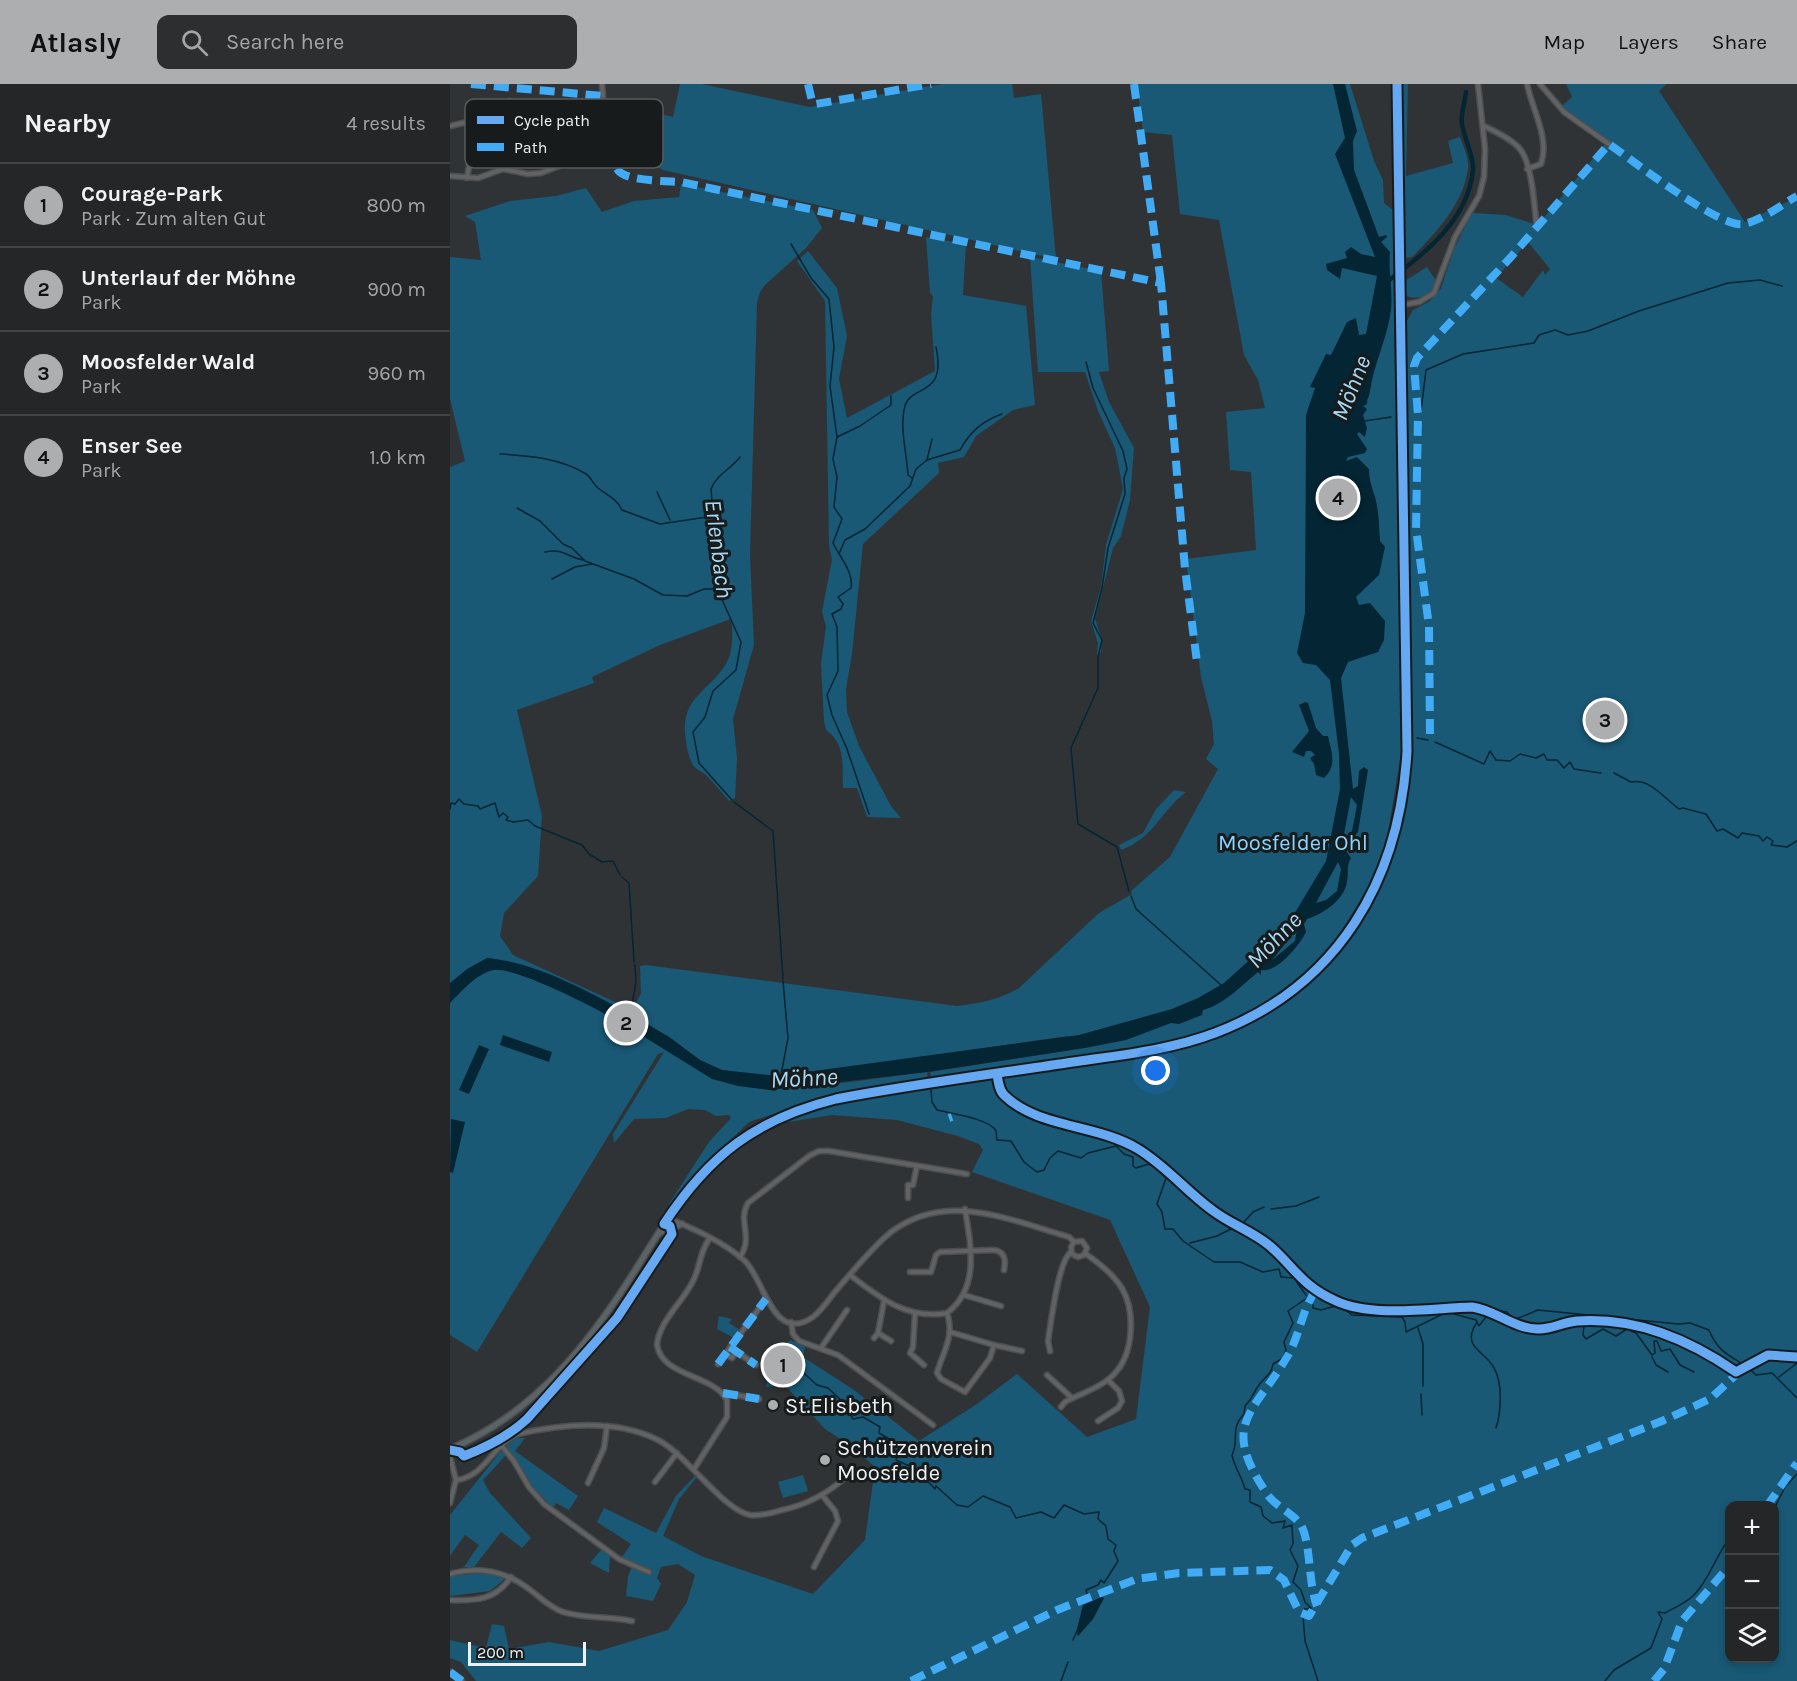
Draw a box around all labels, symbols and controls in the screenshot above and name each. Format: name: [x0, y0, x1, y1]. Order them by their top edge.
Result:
search box: [157, 15, 577, 69]
text: Atlasly: [30, 26, 121, 59]
icon: search: [178, 26, 211, 59]
text: Search here: [226, 29, 344, 55]
text: Map: [1543, 30, 1585, 54]
text: Layers: [1618, 30, 1679, 54]
text: Share: [1712, 30, 1767, 54]
legend: [465, 99, 663, 168]
text: Nearby: [24, 108, 111, 139]
text: Cycle path: [514, 111, 590, 130]
text: 4 results: [346, 112, 426, 135]
text: Path: [514, 138, 547, 157]
text: Courage-Park: [81, 181, 223, 207]
text: 1: [40, 194, 47, 217]
text: 800 m: [367, 194, 426, 217]
text: Park · Zum alten Gut: [81, 207, 266, 230]
text: Unterlauf der Möhne: [81, 265, 296, 291]
text: 2: [37, 278, 50, 301]
text: 900 m: [367, 278, 426, 301]
text: Park: [81, 291, 122, 314]
text: Moosfelder Wald: [81, 349, 255, 375]
water label: Möhne: [1325, 352, 1377, 424]
text: 3: [37, 362, 50, 385]
text: 960 m: [368, 362, 426, 385]
text: Park: [81, 375, 122, 398]
text: Enser See: [81, 433, 182, 459]
text: 4: [38, 446, 49, 469]
text: 1.0 km: [369, 446, 426, 469]
text: Park: [81, 459, 122, 482]
pin: 4: [1318, 476, 1358, 520]
water label: Erlenbach: [699, 498, 739, 600]
pin: 3: [1586, 698, 1624, 742]
park label: Moosfelder Ohl: [1218, 830, 1368, 856]
water label: Möhne: [1241, 906, 1307, 974]
pin: 2: [606, 1000, 645, 1046]
your location: [1141, 1056, 1170, 1085]
water label: Möhne: [770, 1062, 838, 1094]
pin: 1: [764, 1342, 802, 1388]
place label: St.Elisbeth: [785, 1393, 893, 1419]
marker: St.Elisbeth: [766, 1398, 780, 1412]
place label: Schützenverein Moosfelde: [837, 1435, 993, 1486]
marker: Schützenverein Moosfelde: [818, 1453, 832, 1467]
map controls: [1725, 1501, 1779, 1663]
button: +: [1725, 1501, 1779, 1555]
button: −: [1725, 1555, 1779, 1609]
button: layers: [1725, 1609, 1779, 1663]
scale bar: [468, 1639, 586, 1666]
text: 200 m: [477, 1643, 524, 1662]

